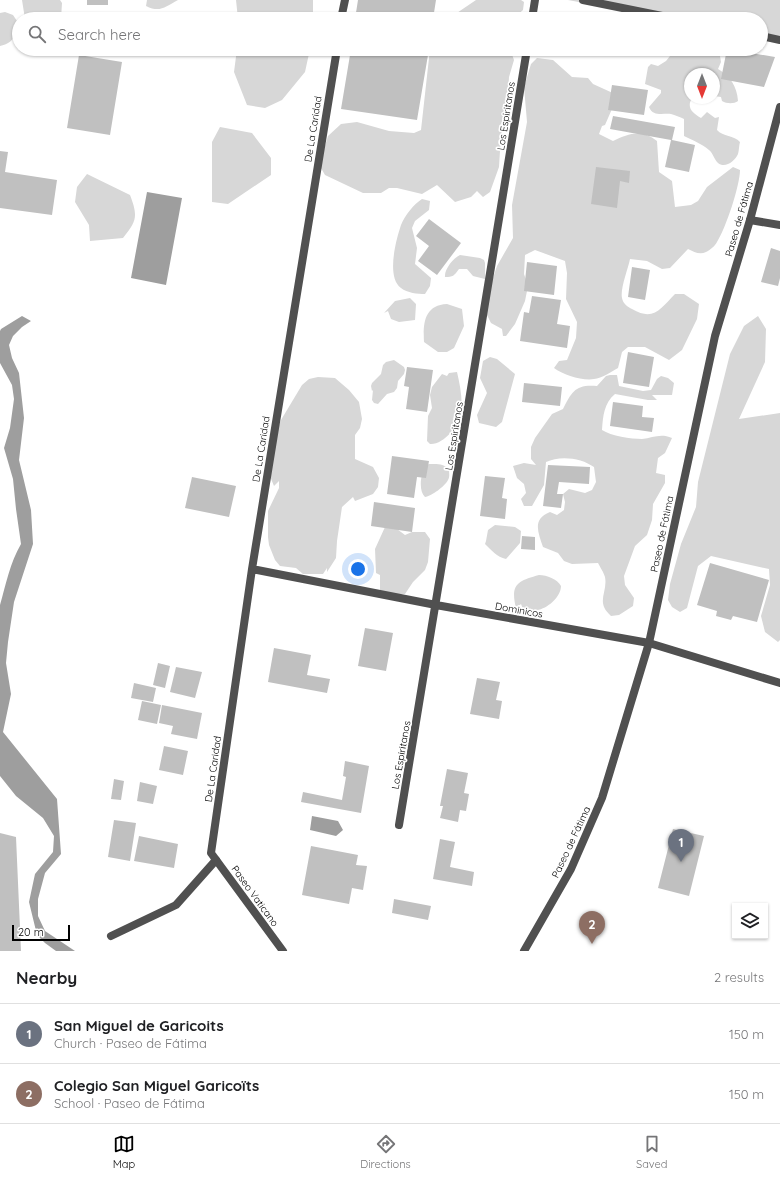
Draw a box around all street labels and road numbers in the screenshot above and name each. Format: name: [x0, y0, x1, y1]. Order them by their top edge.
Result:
street label: Los Espiritanos: [494, 80, 518, 151]
street label: De La Caridad: [301, 95, 325, 163]
street label: Paseo de Fátima: [722, 180, 756, 258]
street label: Los Espiritanos: [442, 400, 466, 471]
street label: De La Caridad: [249, 415, 273, 483]
street label: Paseo de Fátima: [648, 495, 676, 573]
street label: Dominicos: [494, 599, 544, 621]
street label: Los Espiritanos: [389, 719, 413, 790]
street label: De La Caridad: [202, 735, 224, 803]
street label: Paseo de Fátima: [549, 804, 593, 880]
street label: Paseo Vaticano: [229, 863, 281, 929]

